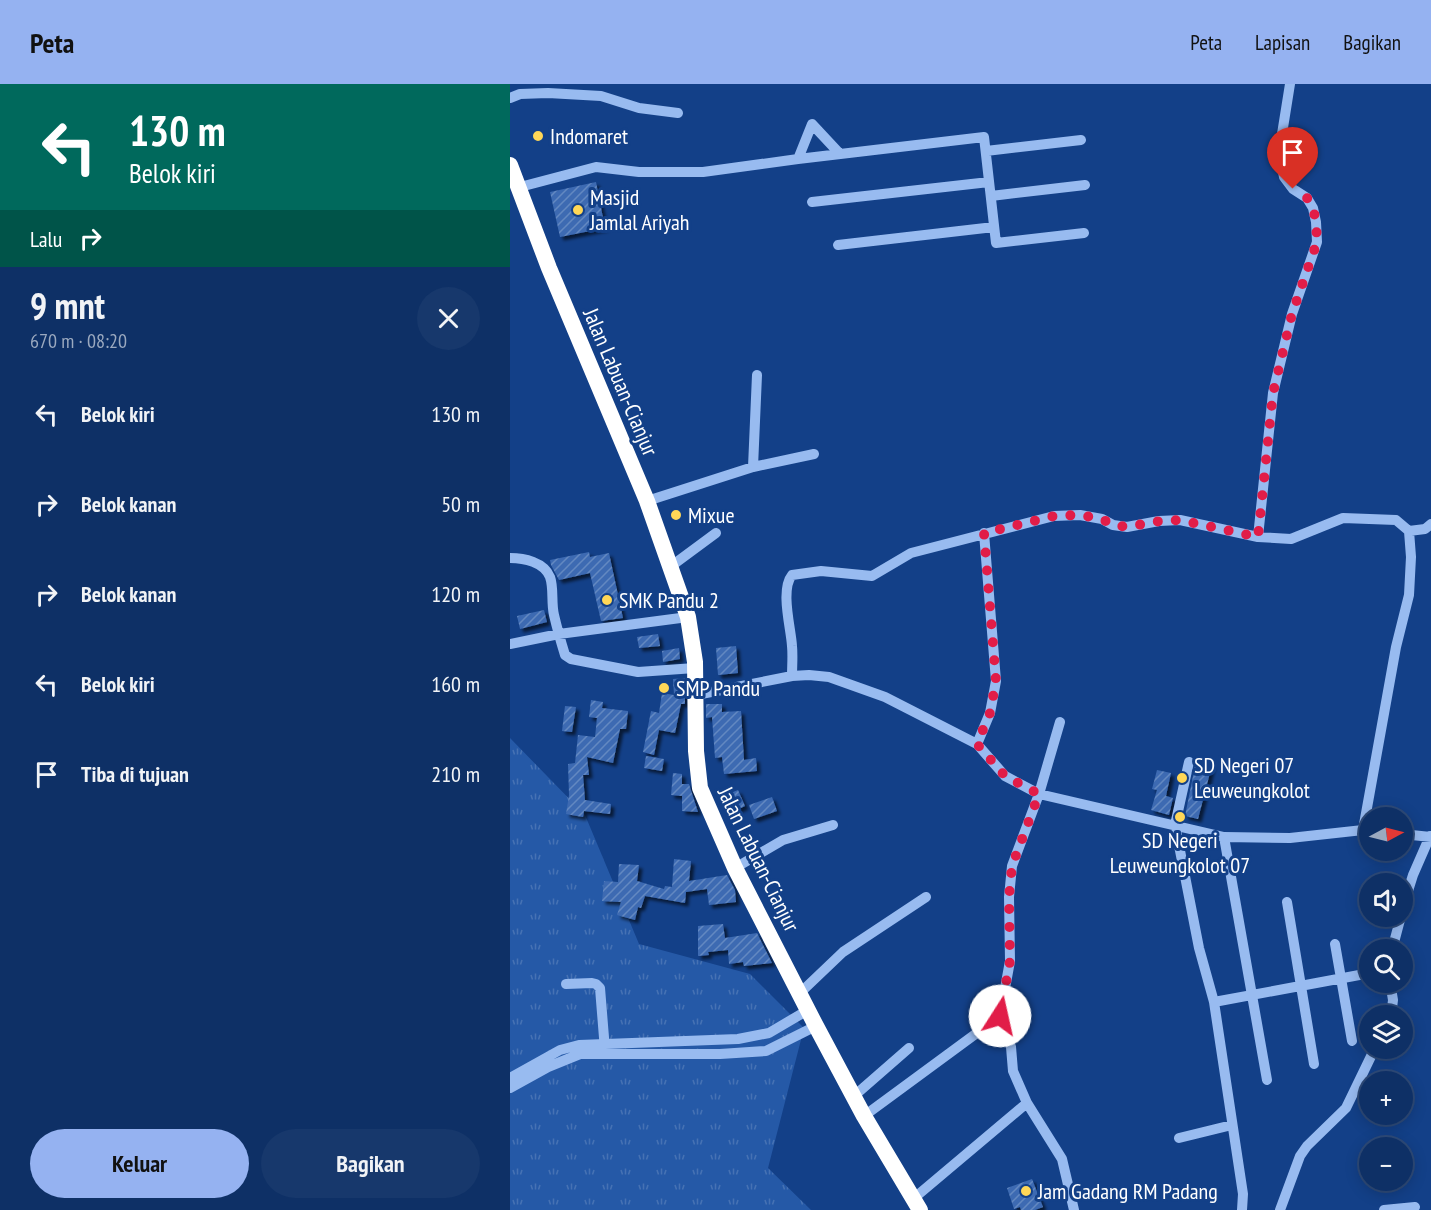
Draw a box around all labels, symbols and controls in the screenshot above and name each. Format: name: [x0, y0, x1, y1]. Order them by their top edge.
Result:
text: Peta: [30, 24, 74, 61]
text: Peta: [1190, 29, 1222, 56]
text: Lapisan: [1255, 29, 1310, 56]
text: Bagikan: [1343, 29, 1401, 56]
text: 130 m: [129, 103, 226, 158]
icon: left: [30, 108, 108, 186]
place label: Indomaret: [550, 122, 628, 150]
pin: [1267, 127, 1318, 189]
marker: Indomaret: [531, 129, 545, 143]
icon: arrive: [1276, 136, 1309, 169]
text: Belok kiri: [129, 156, 216, 190]
place label: Masjid Jamlal Ariyah: [589, 183, 690, 236]
marker: Masjid Jamlal Ariyah: [571, 203, 585, 217]
icon: right: [74, 222, 107, 255]
text: Lalu: [30, 225, 62, 253]
text: 9 mnt: [30, 282, 105, 329]
button: close: [417, 287, 480, 350]
street label: Jalan Labuan-Cianjur: [577, 303, 665, 460]
text: 670 m · 08:20: [30, 328, 127, 354]
icon: left: [30, 398, 63, 431]
text: Belok kiri: [81, 400, 155, 428]
text: 130 m: [431, 400, 480, 428]
icon: right: [30, 488, 63, 521]
text: Belok kanan: [81, 490, 176, 518]
text: 50 m: [441, 490, 480, 518]
place label: Mixue: [688, 501, 735, 529]
marker: Mixue: [669, 508, 683, 522]
icon: right: [30, 578, 63, 611]
text: Belok kanan: [81, 580, 176, 608]
text: 120 m: [431, 580, 480, 608]
place label: SMK Pandu 2: [619, 586, 719, 614]
marker: SMK Pandu 2: [600, 593, 614, 607]
icon: left: [30, 668, 63, 701]
text: Belok kiri: [81, 670, 155, 698]
text: 160 m: [431, 670, 480, 698]
place label: SMP Pandu: [676, 674, 760, 702]
marker: SMP Pandu: [657, 681, 671, 695]
place label: SD Negeri 07 Leuweungkolot: [1194, 751, 1310, 804]
icon: arrive: [30, 758, 63, 791]
text: Tiba di tujuan: [81, 760, 189, 788]
text: 210 m: [431, 760, 480, 788]
marker: SD Negeri 07 Leuweungkolot: [1175, 771, 1189, 785]
street label: Jalan Labuan-Cianjur: [711, 781, 806, 936]
north arrow: [1359, 807, 1413, 861]
map controls: [1359, 807, 1413, 1191]
marker: SD Negeri Leuweungkolot 07: [1173, 810, 1187, 824]
place label: SD Negeri Leuweungkolot 07: [1110, 826, 1250, 879]
button: sound: [1359, 873, 1413, 927]
button: search: [1359, 939, 1413, 993]
position arrow: [968, 984, 1032, 1048]
button: layers: [1359, 1005, 1413, 1059]
button: +: [1359, 1071, 1413, 1125]
button: Keluar: [30, 1129, 249, 1198]
button: Bagikan: [261, 1129, 480, 1198]
button: −: [1359, 1137, 1413, 1191]
place label: Jam Gadang RM Padang: [1037, 1177, 1218, 1205]
marker: Jam Gadang RM Padang: [1019, 1184, 1033, 1198]

